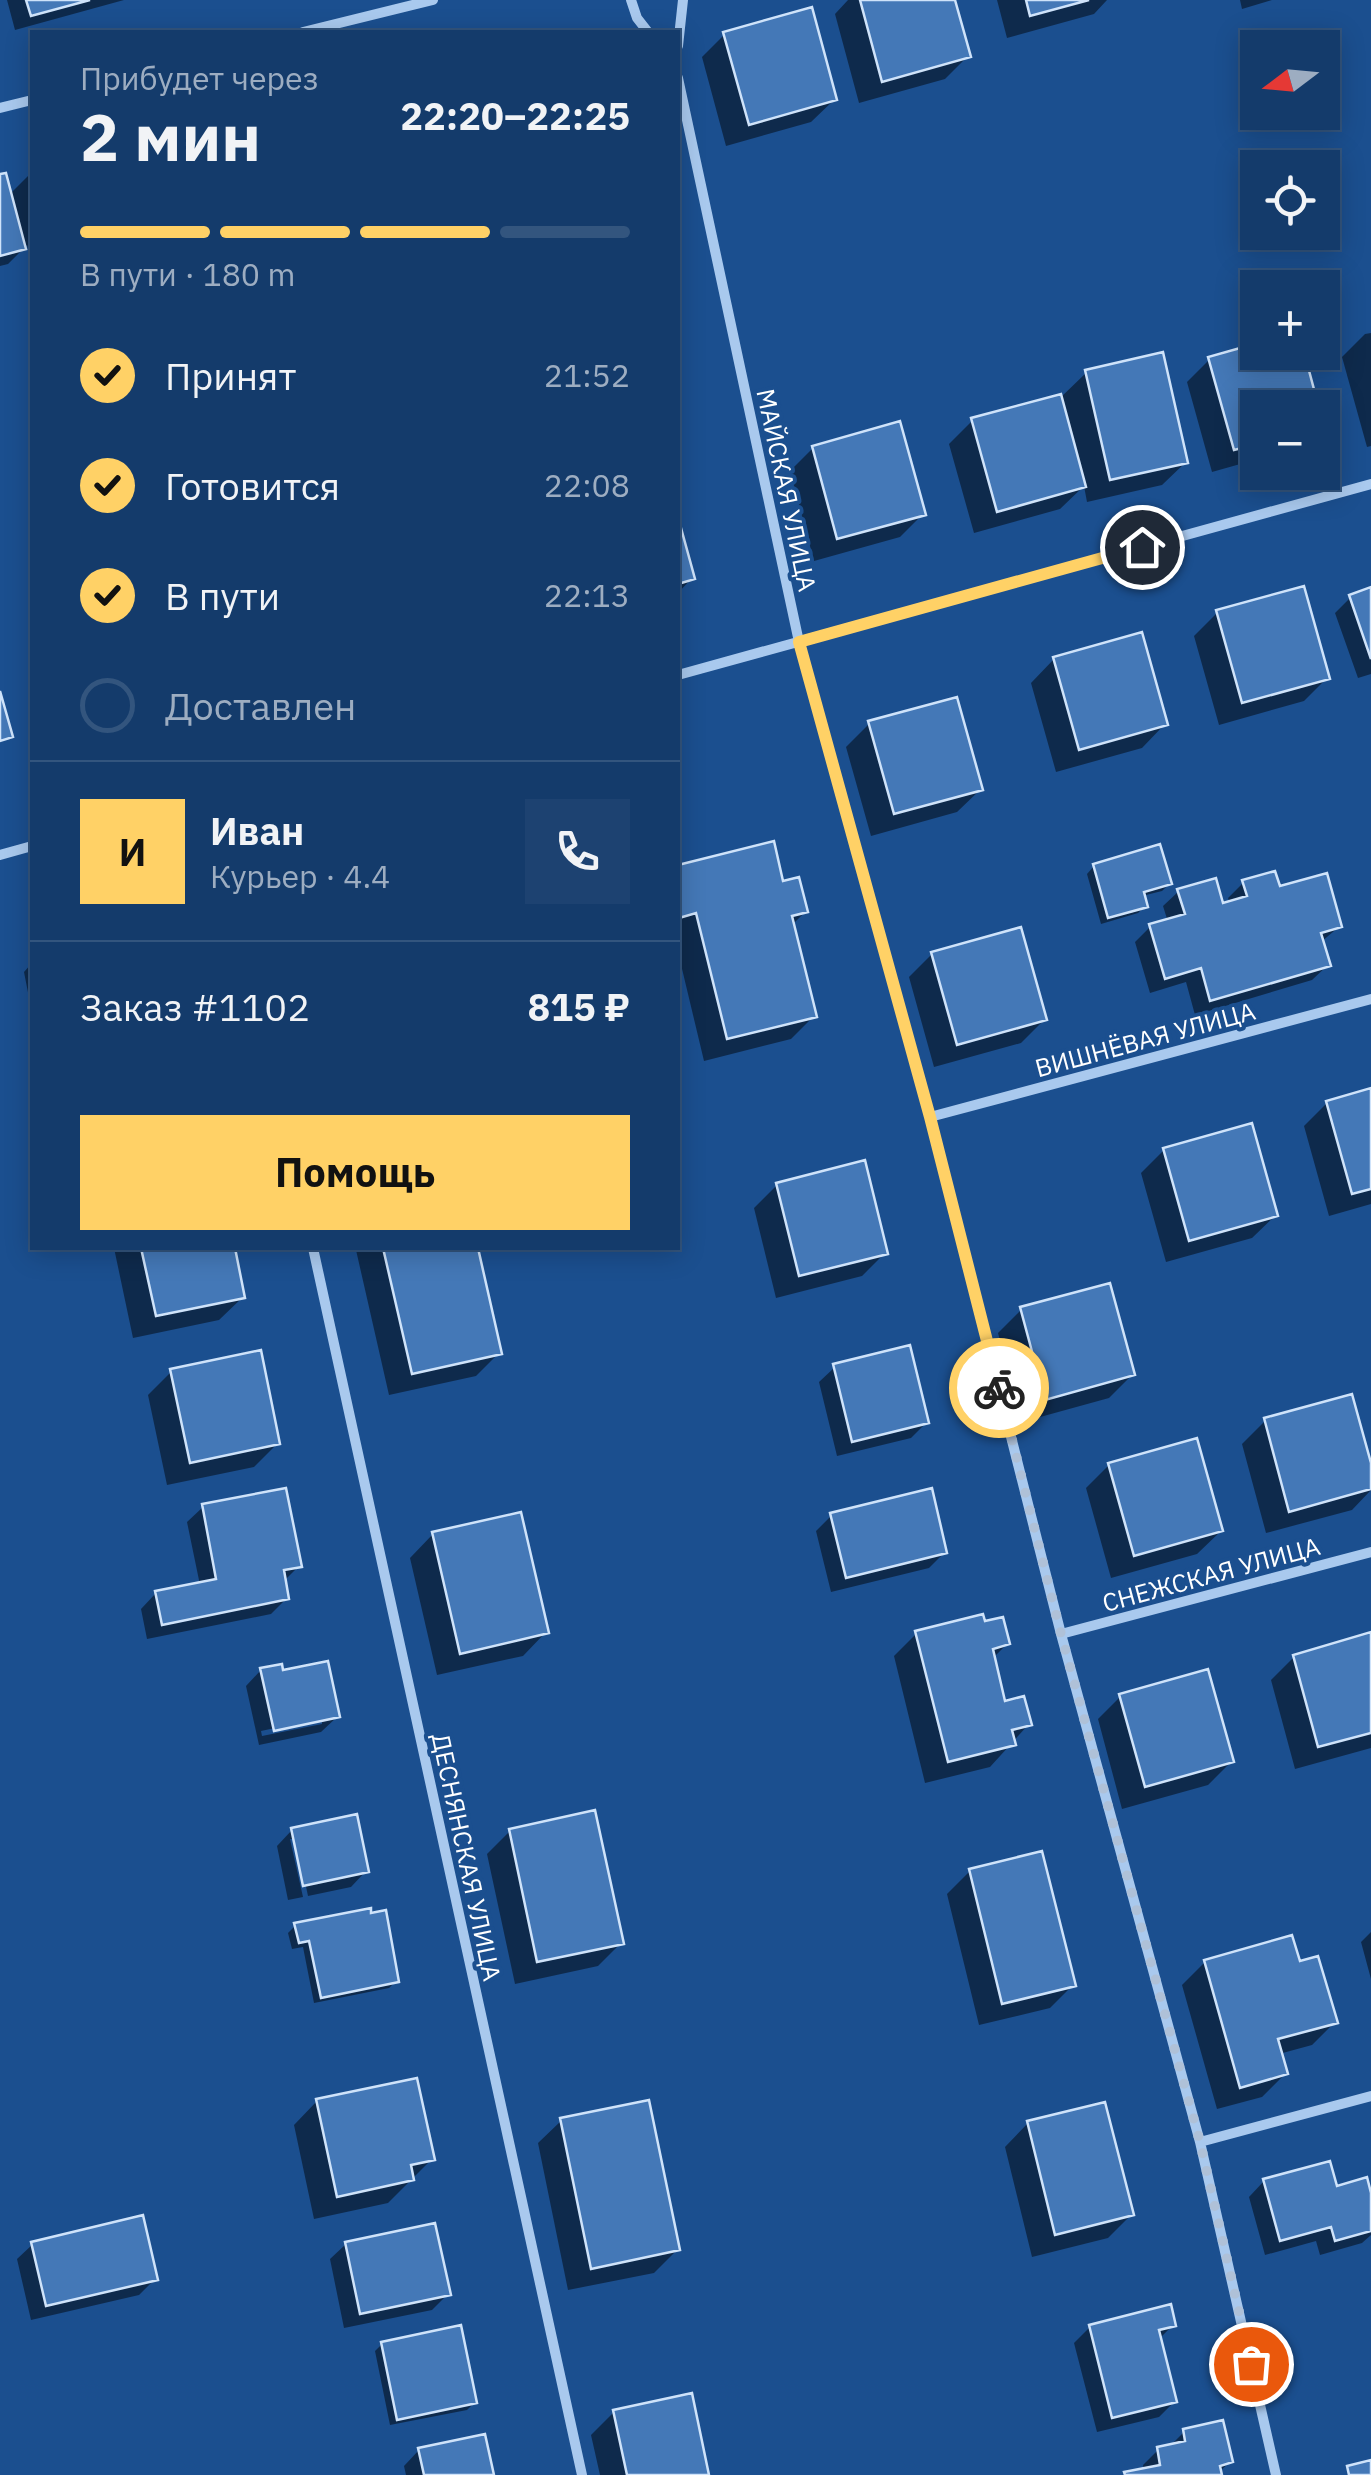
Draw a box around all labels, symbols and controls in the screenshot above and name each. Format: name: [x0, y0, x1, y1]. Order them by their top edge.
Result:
north arrow: [1240, 30, 1340, 130]
map controls: [1240, 30, 1340, 490]
text: Прибудет через: [80, 57, 319, 99]
text: 22:20–22:25: [400, 91, 630, 140]
text: 2 мин: [80, 94, 261, 179]
button: locate: [1240, 150, 1340, 250]
text: В пути · 180 m: [80, 253, 296, 295]
button: +: [1240, 270, 1340, 370]
icon: check: [80, 348, 135, 403]
text: Принят: [165, 351, 296, 400]
text: 21:52: [544, 354, 630, 396]
street label: МАЙСКАЯ УЛИЦА: [749, 385, 825, 595]
button: −: [1240, 390, 1340, 490]
icon: check: [80, 458, 135, 513]
text: Готовится: [165, 461, 340, 510]
text: 22:08: [544, 464, 630, 506]
pin: [1100, 505, 1185, 590]
icon: home: [1115, 520, 1170, 575]
icon: check: [80, 568, 135, 623]
text: В пути: [165, 571, 280, 620]
text: 22:13: [544, 574, 630, 616]
text: Доставлен: [165, 681, 356, 730]
button: phone: [525, 799, 630, 904]
text: Иван: [210, 806, 304, 855]
text: И: [119, 827, 146, 876]
text: Курьер · 4.4: [210, 855, 390, 897]
text: Заказ #1102: [80, 982, 310, 1031]
text: 815 ₽: [528, 982, 630, 1031]
street label: ВИШНЁВАЯ УЛИЦА: [1031, 994, 1259, 1084]
button: Помощь: [80, 1115, 630, 1230]
courier: [949, 1338, 1049, 1438]
icon: bike: [972, 1361, 1027, 1416]
street label: СНЕЖСКАЯ УЛИЦА: [1098, 1529, 1324, 1619]
street label: ДЕСНЯНСКАЯ УЛИЦА: [425, 1730, 509, 1984]
pin: [1209, 2322, 1294, 2407]
icon: bag: [1224, 2337, 1279, 2392]

